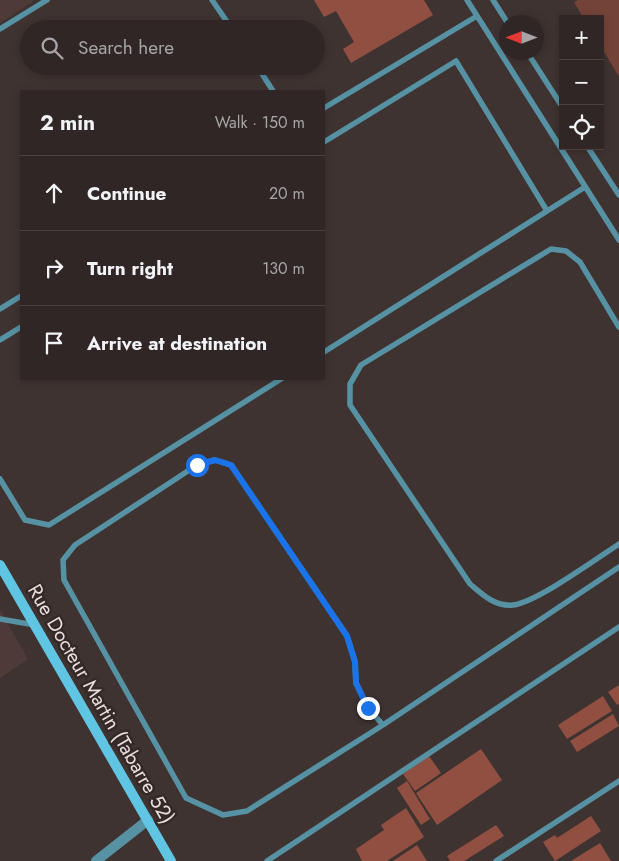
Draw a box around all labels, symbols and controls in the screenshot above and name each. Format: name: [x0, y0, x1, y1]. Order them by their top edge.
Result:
north arrow: [499, 15, 544, 60]
map controls: [559, 15, 604, 150]
button: +: [559, 15, 604, 60]
search box: [20, 20, 325, 75]
icon: search: [38, 34, 66, 62]
text: Search here: [78, 34, 174, 61]
button: −: [559, 60, 604, 105]
button: locate: [559, 105, 604, 150]
text: 2 min: [40, 108, 95, 138]
text: Walk · 150 m: [215, 111, 305, 134]
icon: ahead: [40, 179, 68, 207]
text: Continue: [87, 180, 166, 207]
text: 20 m: [269, 182, 305, 205]
icon: right: [40, 254, 68, 282]
text: Turn right: [87, 255, 173, 282]
text: 130 m: [262, 257, 305, 280]
icon: arrive: [40, 329, 68, 357]
text: Arrive at destination: [87, 330, 267, 357]
route start: [186, 454, 209, 477]
street label: Rue Docteur Martin (Tabarre 52): [20, 579, 182, 829]
route end: [357, 697, 380, 720]

